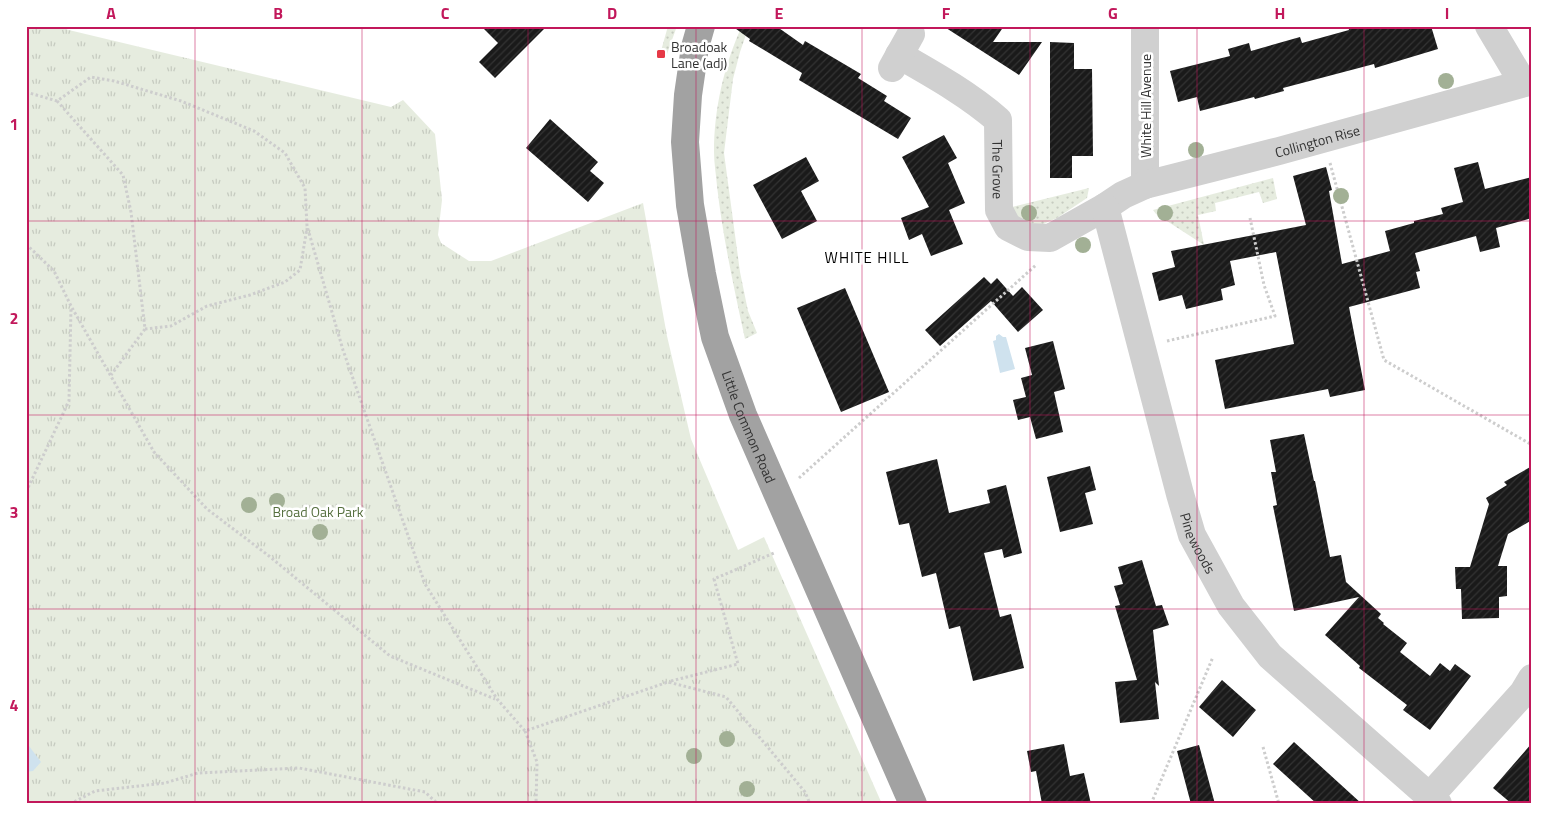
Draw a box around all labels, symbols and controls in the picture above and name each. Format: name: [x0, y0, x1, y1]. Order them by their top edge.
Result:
text: A: [106, 1, 116, 25]
text: B: [273, 1, 283, 25]
text: C: [441, 1, 450, 25]
text: D: [607, 1, 617, 25]
text: E: [775, 1, 784, 25]
text: F: [942, 1, 951, 25]
text: G: [1108, 1, 1118, 25]
text: H: [1275, 1, 1285, 25]
text: I: [1445, 1, 1449, 25]
place label: Broadoak Lane (adj): [671, 36, 728, 73]
marker: Broadoak Lane (adj): [655, 48, 667, 60]
street label: White Hill Avenue: [1135, 54, 1156, 158]
text: 1: [10, 112, 18, 136]
street label: Collington Rise: [1272, 119, 1362, 162]
street label: The Grove: [988, 140, 1009, 199]
district label: WHITE HILL: [825, 246, 909, 269]
text: 2: [10, 306, 18, 330]
street label: Little Common Road: [717, 367, 782, 486]
text: 3: [10, 500, 18, 524]
park label: Broad Oak Park: [272, 501, 364, 522]
street label: Pinewoods: [1175, 510, 1222, 577]
text: 4: [10, 693, 19, 717]

